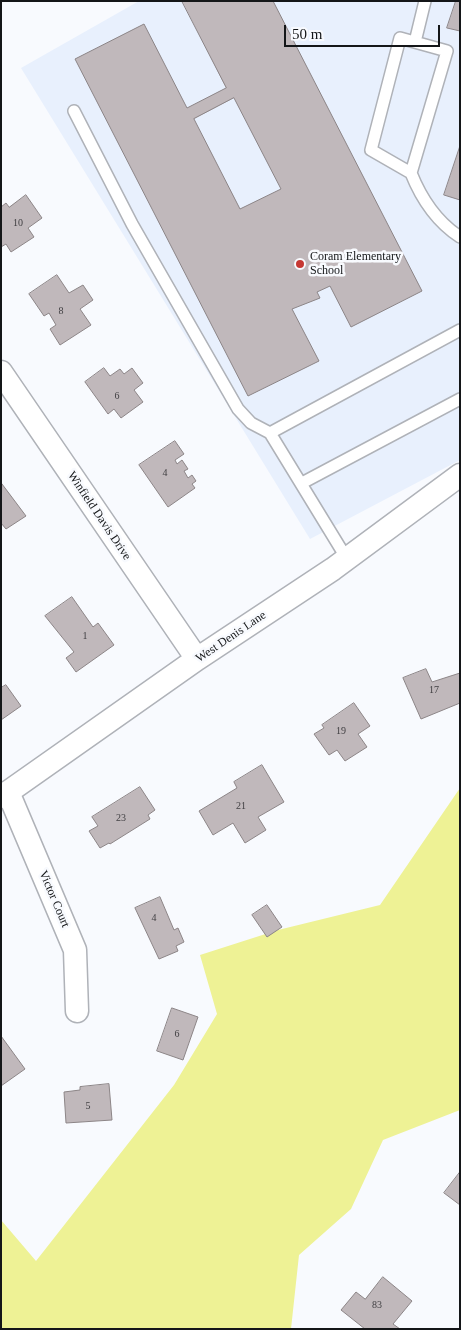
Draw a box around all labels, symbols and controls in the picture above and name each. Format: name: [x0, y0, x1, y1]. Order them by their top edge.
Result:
scale bar: [286, 15, 442, 47]
text: 50 m: [292, 26, 322, 42]
house number: 10: [13, 217, 23, 229]
place label: Coram Elementary School: [310, 250, 401, 278]
marker: Coram Elementary School: [294, 258, 306, 270]
house number: 8: [58, 305, 64, 317]
house number: 6: [114, 390, 120, 402]
house number: 4: [162, 467, 168, 479]
street label: Winfield Davis Drive: [64, 469, 134, 563]
street label: West Denis Lane: [193, 608, 269, 666]
house number: 1: [82, 630, 88, 642]
house number: 17: [429, 684, 439, 696]
house number: 19: [336, 725, 346, 737]
house number: 21: [236, 800, 246, 812]
house number: 23: [116, 812, 126, 824]
street label: Victor Court: [36, 868, 72, 930]
house number: 4: [152, 912, 156, 924]
house number: 6: [174, 1028, 180, 1040]
house number: 5: [86, 1100, 90, 1112]
house number: 83: [372, 1299, 382, 1311]

